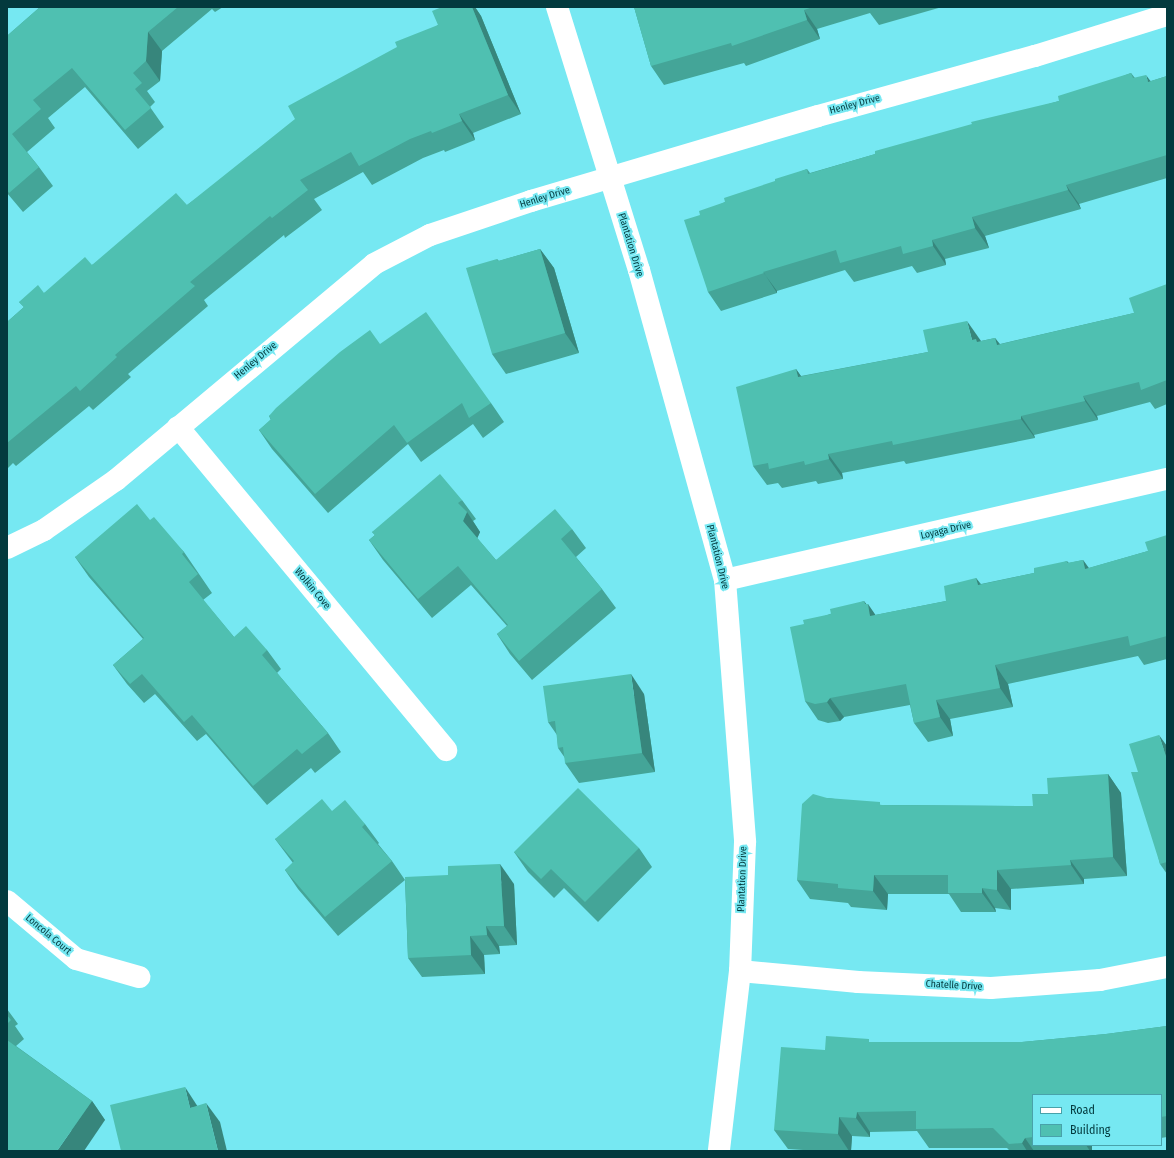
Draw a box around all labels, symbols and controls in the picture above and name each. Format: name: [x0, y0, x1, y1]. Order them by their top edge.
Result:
street label: Henley Drive: [828, 93, 882, 117]
street label: Henley Drive: [519, 185, 571, 211]
street label: Plantation Drive: [615, 212, 645, 278]
street label: Henley Drive: [232, 340, 280, 382]
street label: Loyaga Drive: [920, 519, 972, 543]
street label: Plantation Drive: [703, 524, 731, 590]
street label: Wolkin Cove: [291, 566, 333, 612]
street label: Plantation Drive: [736, 846, 750, 912]
street label: Loncola Court: [23, 912, 73, 958]
street label: Chatelle Drive: [925, 979, 983, 993]
legend: [1032, 1094, 1162, 1146]
text: Road: [1070, 1103, 1095, 1117]
text: Building: [1070, 1123, 1110, 1137]

